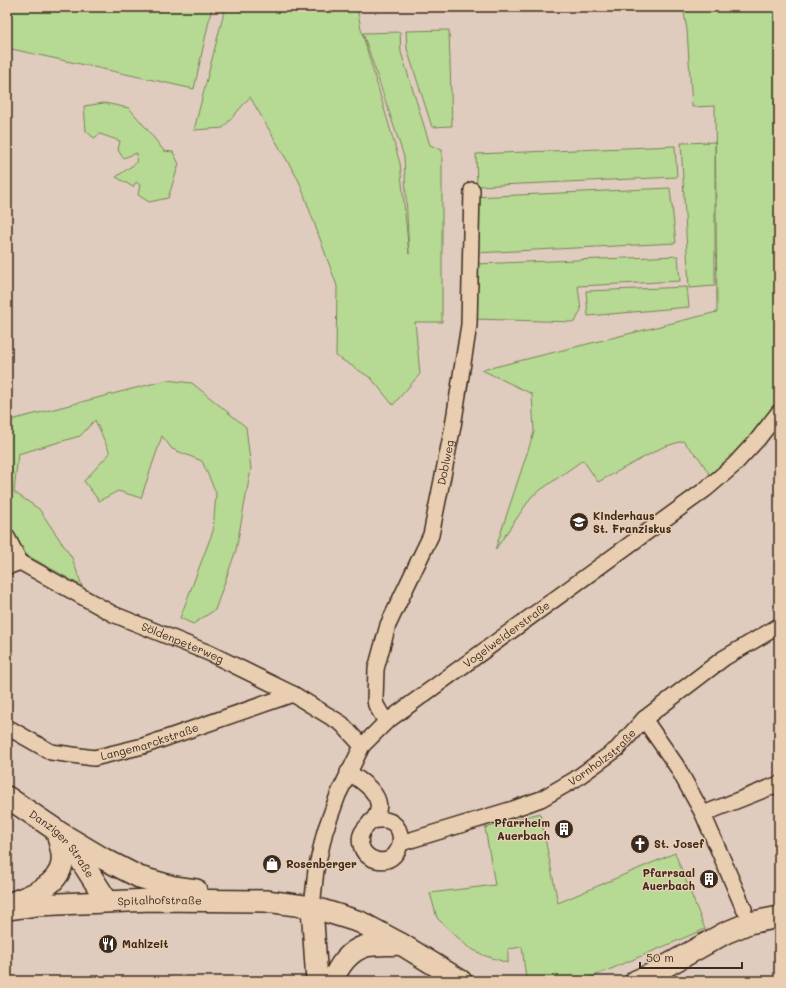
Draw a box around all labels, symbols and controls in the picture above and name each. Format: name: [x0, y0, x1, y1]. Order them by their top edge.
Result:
street label: Doblweg: [433, 439, 457, 486]
place label: Kinderhaus St. Franziskus: [593, 508, 672, 536]
school or university icon: Kinderhaus St. Franziskus: [568, 511, 590, 533]
street label: Vogelweiderstraße: [460, 597, 553, 671]
street label: Söldenpeterweg: [139, 618, 227, 666]
street label: Langemarckstraße: [99, 719, 201, 763]
street label: Vornholzstraße: [565, 725, 639, 789]
street label: Danziger Straße: [27, 806, 98, 881]
place label: Pfarrheim Auerbach: [494, 815, 550, 843]
building icon: Pfarrheim Auerbach: [553, 818, 575, 840]
church icon: St. Josef: [629, 833, 651, 855]
place label: St. Josef: [654, 836, 704, 851]
shop icon: Rosenberger: [261, 853, 283, 875]
place label: Rosenberger: [286, 856, 357, 871]
place label: Pfarrsaal Auerbach: [642, 865, 695, 893]
building icon: Pfarrsaal Auerbach: [698, 868, 720, 890]
street label: Spitalhofstraße: [117, 892, 202, 908]
restaurant icon: Mahlzeit: [97, 933, 119, 955]
place label: Mahlzeit: [122, 936, 169, 951]
scale bar: [640, 944, 742, 970]
text: 50 m: [646, 949, 674, 965]

